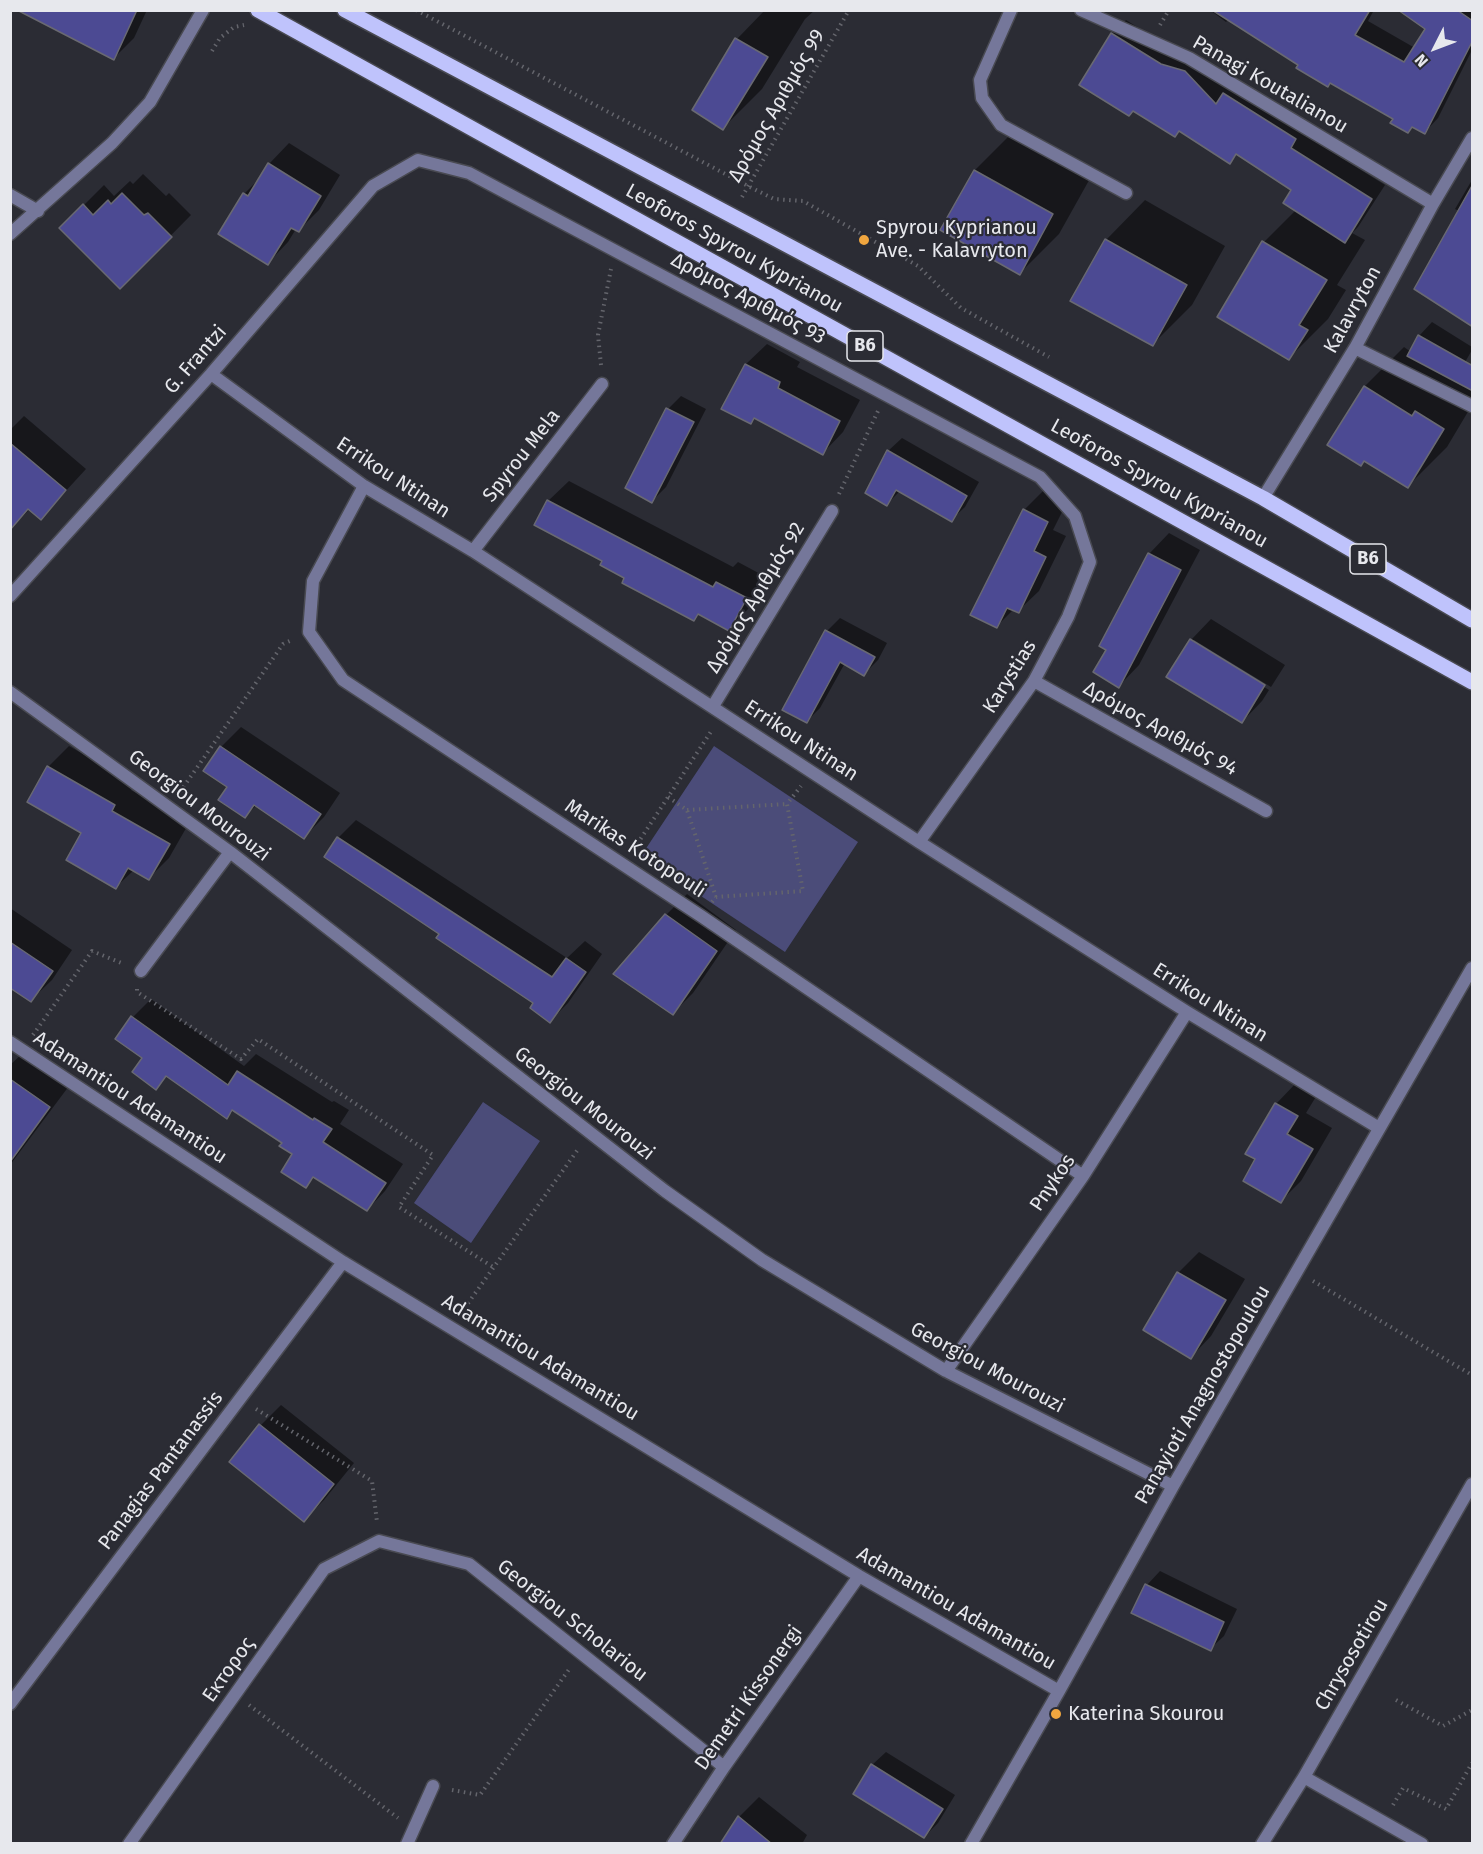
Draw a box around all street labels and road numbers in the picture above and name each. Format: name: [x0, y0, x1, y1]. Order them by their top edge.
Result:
street label: Δρόμος Αριθμός 99: [723, 25, 831, 187]
street label: Panagi Koutalianou: [1188, 31, 1352, 139]
street label: Leoforos Spyrou Kyprianou: [621, 179, 847, 319]
street label: Δρόμος Αριθμός 93: [667, 248, 829, 350]
street label: Kalavryton: [1319, 262, 1387, 358]
street label: G. Frantzi: [160, 321, 232, 399]
road number: B6: [847, 331, 883, 361]
street label: Spyrou Mela: [478, 405, 566, 507]
street label: Leoforos Spyrou Kyprianou: [1046, 414, 1272, 554]
street label: Errikou Ntinan: [331, 432, 455, 524]
street label: Δρόμος Αριθμός 92: [702, 518, 810, 678]
road number: B6: [1350, 544, 1386, 574]
street label: Karystias: [978, 636, 1042, 718]
street label: Δρόμος Αριθμός 94: [1079, 677, 1241, 781]
street label: Errikou Ntinan: [739, 695, 863, 787]
street label: Georgiou Mourouzi: [124, 745, 274, 867]
street label: Marikas Kotopouli: [560, 794, 710, 904]
street label: Errikou Ntinan: [1148, 958, 1272, 1048]
street label: Adamantiou Adamantiou: [29, 1026, 231, 1170]
street label: Georgiou Mourouzi: [509, 1042, 659, 1166]
street label: Pnykos: [1025, 1150, 1081, 1216]
street label: Panayioti Anagnostopoulou: [1130, 1281, 1276, 1509]
street label: Adamantiou Adamantiou: [437, 1290, 643, 1426]
street label: Georgiou Mourouzi: [906, 1317, 1068, 1419]
street label: Panagias Pantanassis: [94, 1387, 228, 1555]
street label: Adamantiou Adamantiou: [852, 1542, 1060, 1676]
street label: Georgiou Scholariou: [492, 1555, 652, 1687]
street label: Chrysosotirou: [1310, 1595, 1394, 1715]
street label: Demetri Kissonergi: [690, 1621, 808, 1775]
street label: Εκτορος: [198, 1633, 260, 1707]

